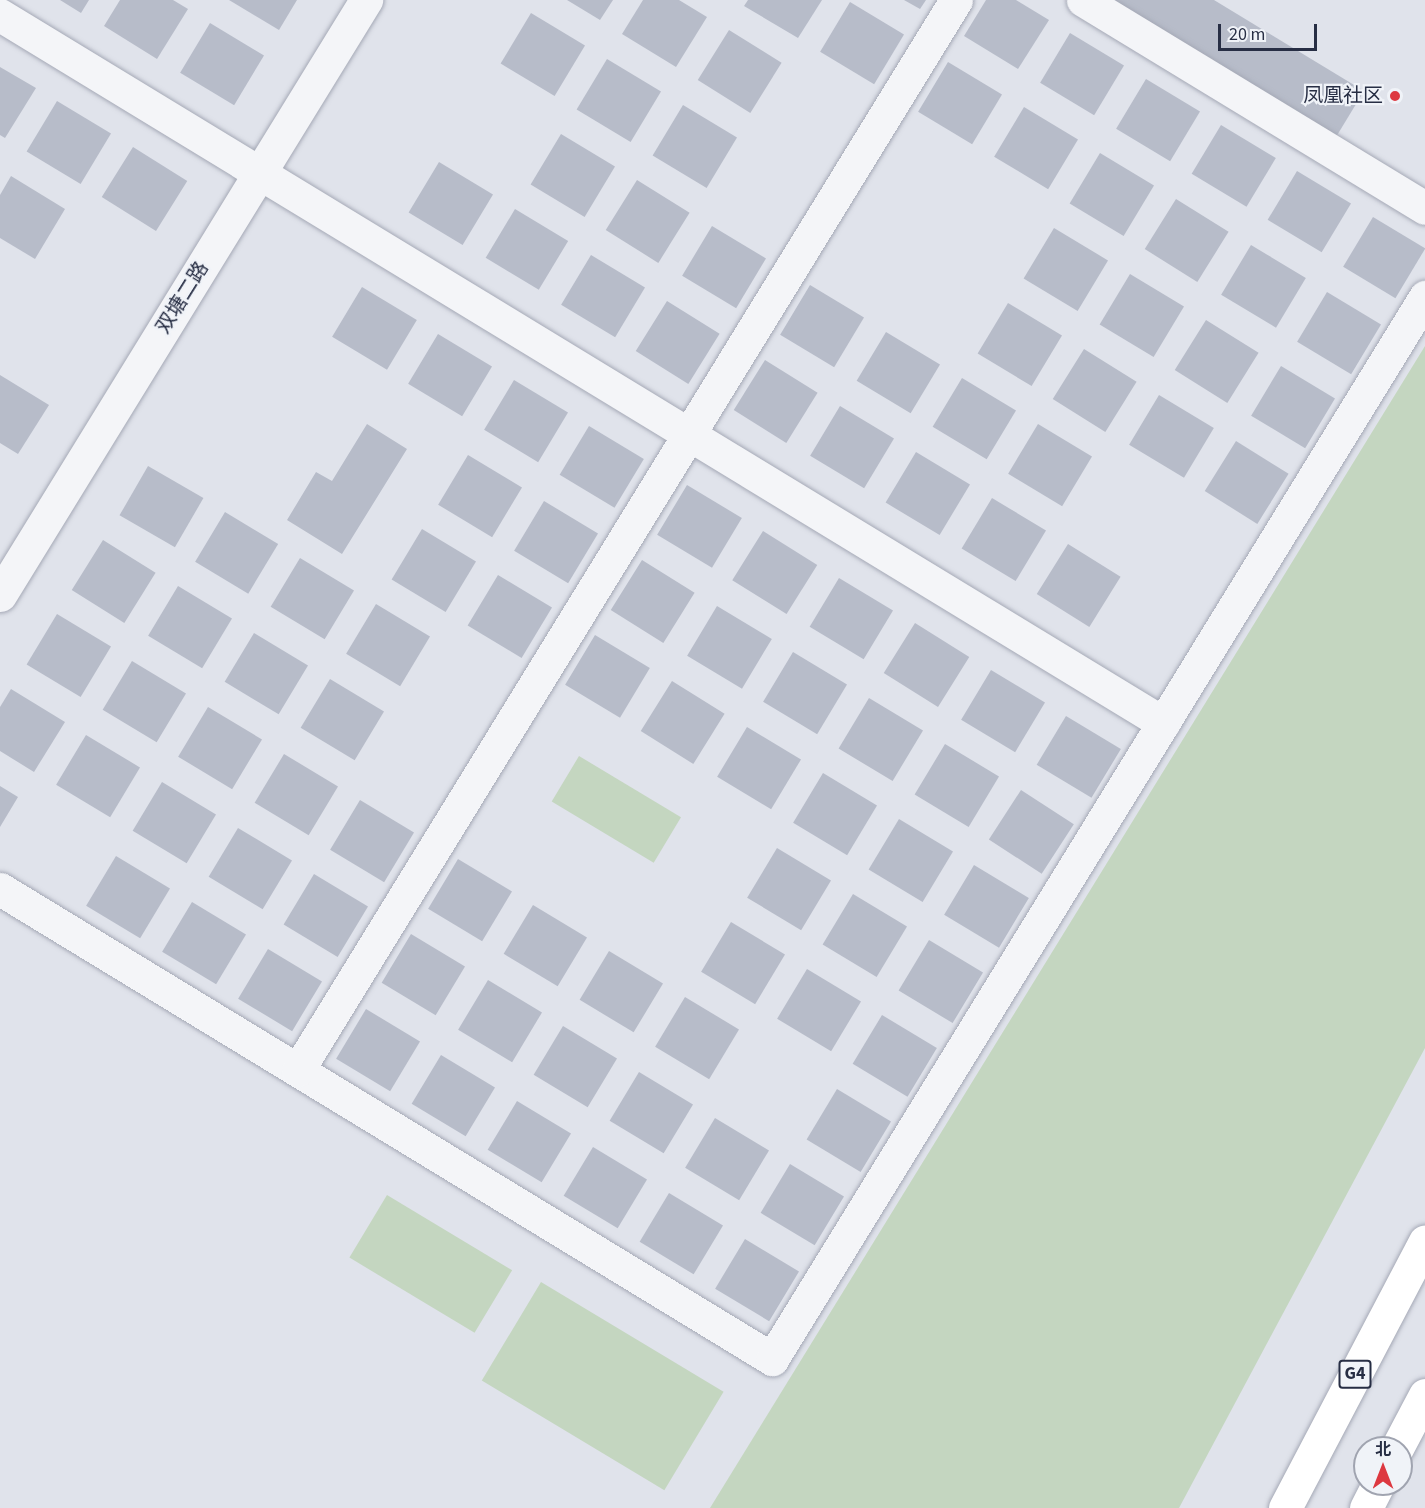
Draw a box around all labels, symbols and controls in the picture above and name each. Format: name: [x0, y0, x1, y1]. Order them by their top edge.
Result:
scale bar: [1221, 12, 1320, 50]
text: 20 m: [1229, 22, 1265, 47]
place label: 凤凰社区: [1303, 84, 1383, 108]
marker: 凤凰社区: [1388, 89, 1402, 103]
street label: 双塘二路: [152, 258, 214, 338]
road number: G4: [1338, 1359, 1372, 1389]
north arrow: [1353, 1436, 1413, 1496]
text: 北: [1375, 1439, 1391, 1461]

